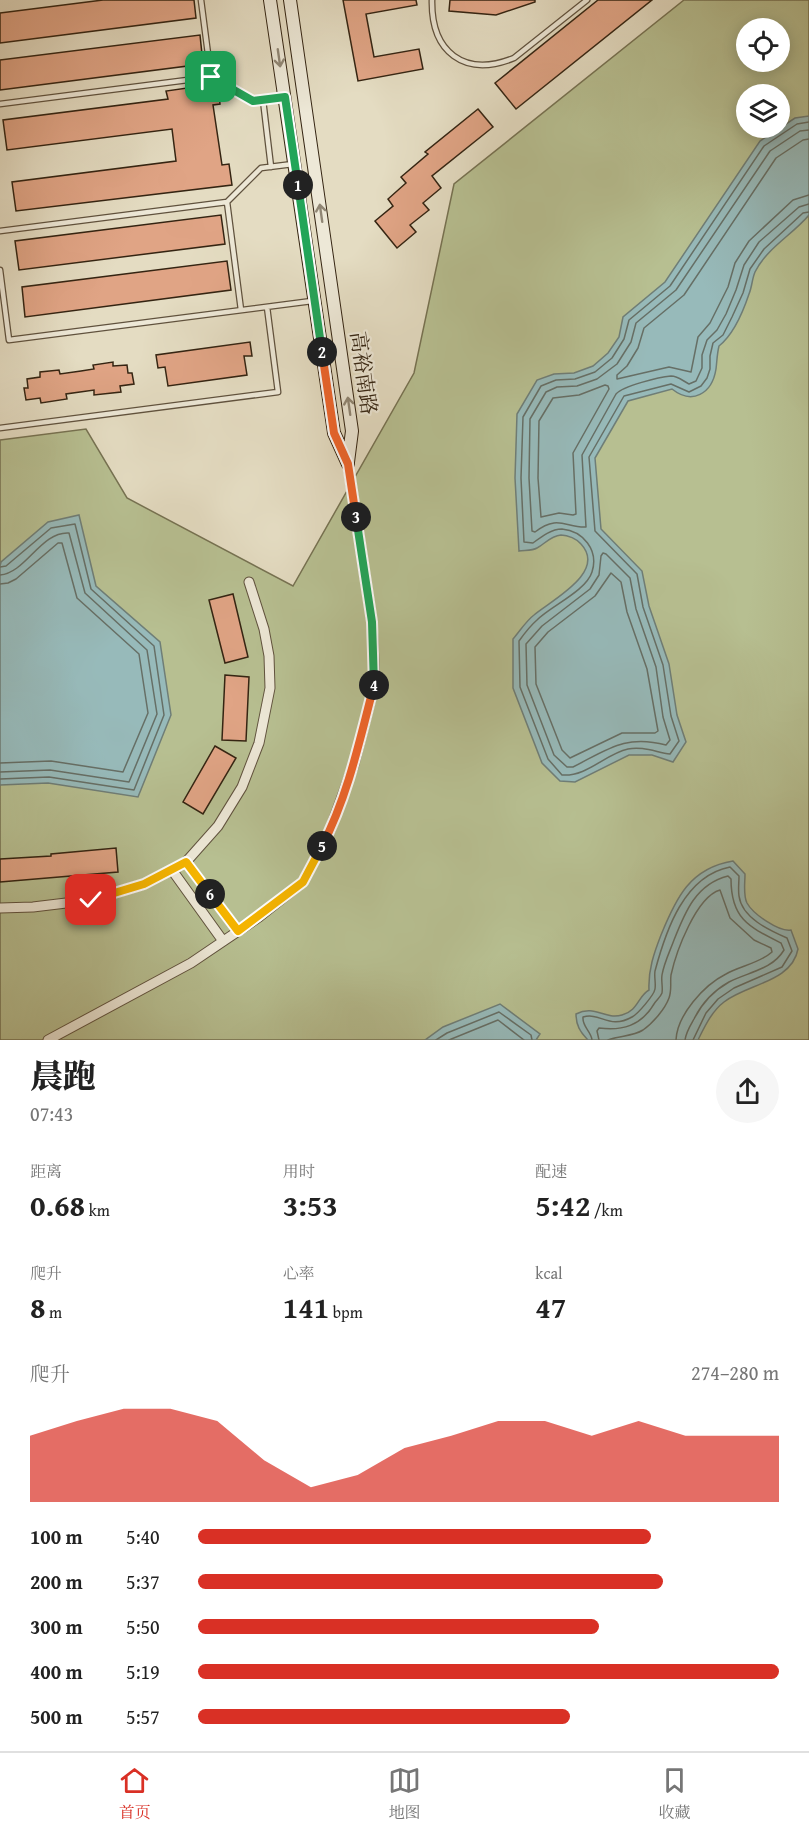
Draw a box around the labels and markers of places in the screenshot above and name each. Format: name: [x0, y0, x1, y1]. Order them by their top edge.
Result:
pin: [185, 51, 236, 102]
pin: 1: [283, 170, 313, 200]
pin: 2: [307, 337, 337, 367]
pin: 3: [341, 502, 371, 532]
pin: 4: [359, 670, 389, 700]
pin: 5: [307, 831, 337, 861]
pin: [65, 874, 116, 925]
pin: 6: [195, 879, 225, 909]

